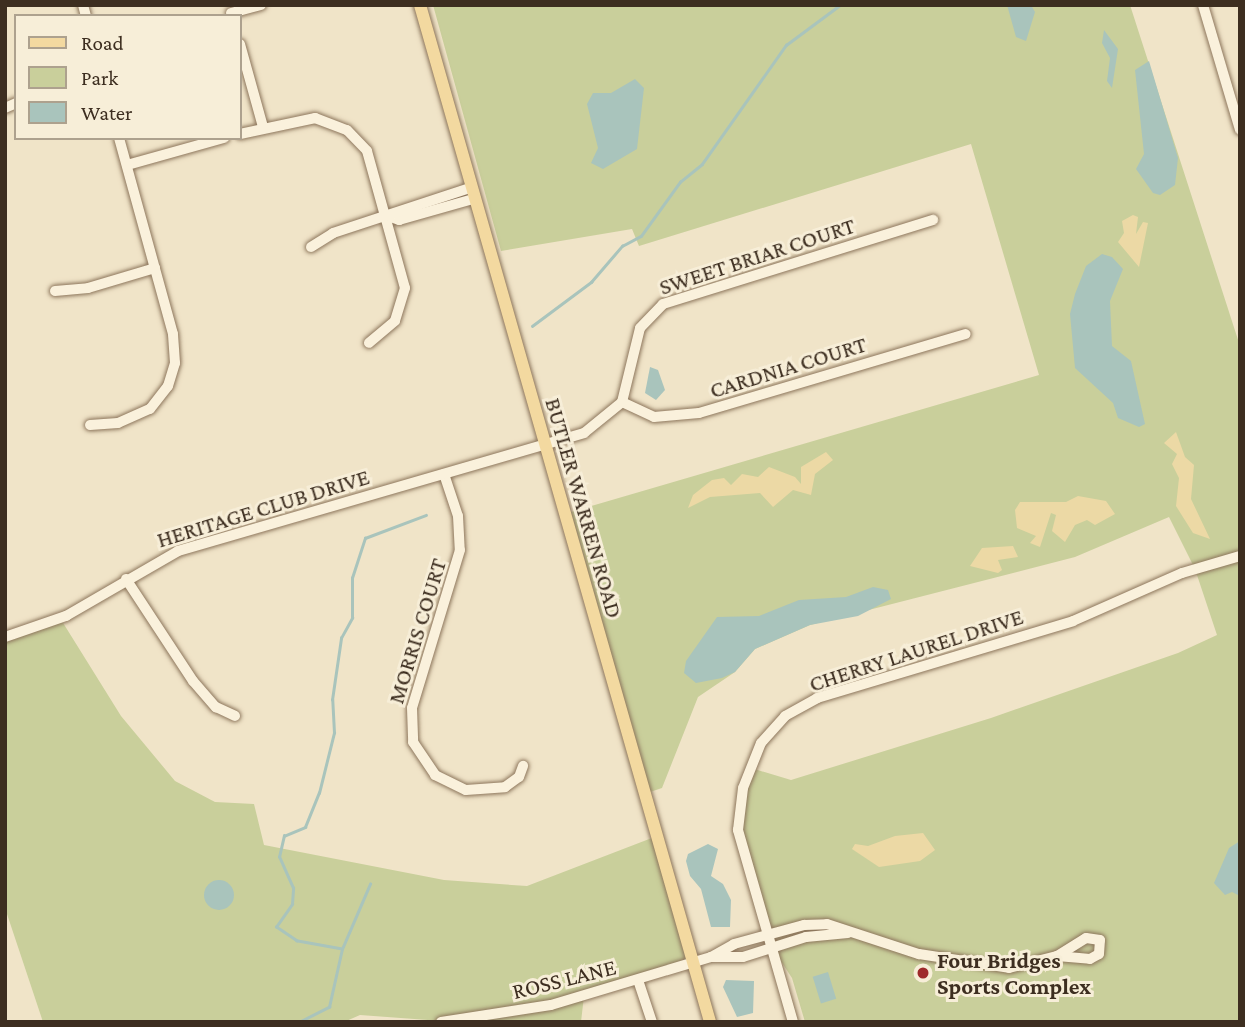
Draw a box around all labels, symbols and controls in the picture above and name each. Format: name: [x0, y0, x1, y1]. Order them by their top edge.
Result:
legend: [14, 14, 242, 140]
text: Road: [81, 31, 124, 55]
text: Park: [81, 66, 118, 90]
text: Water: [81, 101, 133, 125]
street label: SWEET BRIAR COURT: [656, 211, 858, 301]
street label: CARDNIA COURT: [706, 330, 870, 404]
street label: BUTLER WARREN ROAD: [539, 395, 629, 621]
street label: HERITAGE CLUB DRIVE: [153, 463, 373, 553]
street label: MORRIS COURT: [382, 555, 452, 707]
street label: CHERRY LAUREL DRIVE: [805, 602, 1027, 698]
place label: Four Bridges Sports Complex: [937, 946, 1091, 1000]
street label: ROSS LANE: [509, 953, 619, 1005]
marker: Four Bridges Sports Complex: [915, 965, 931, 981]

